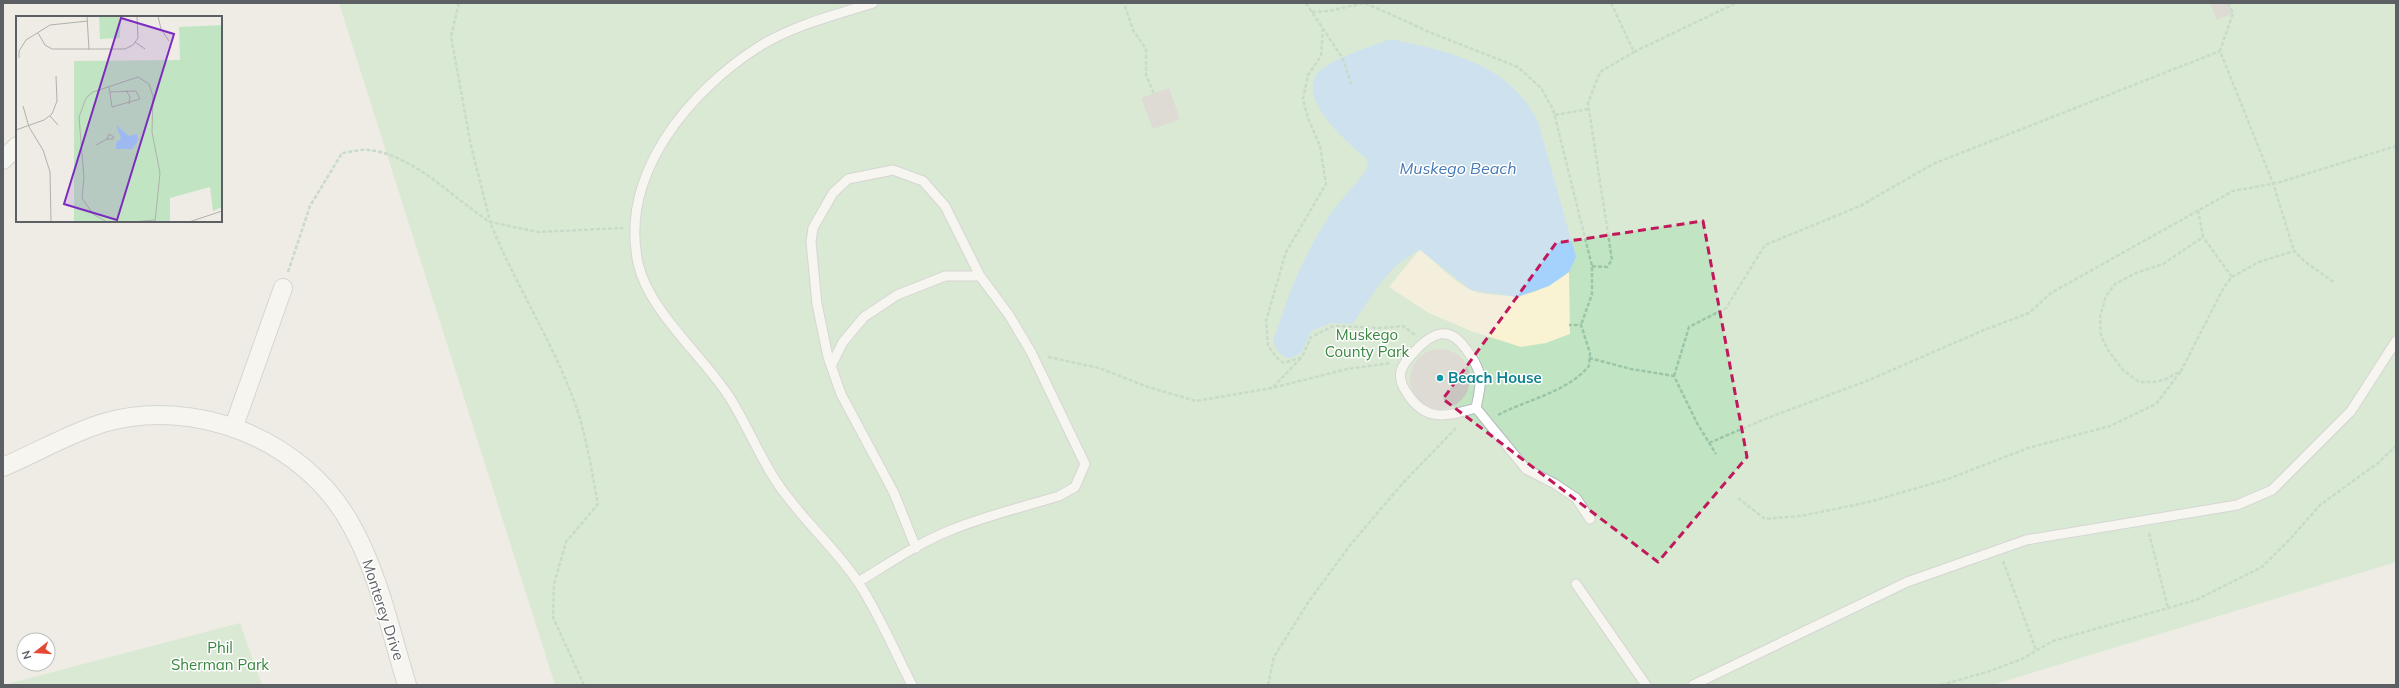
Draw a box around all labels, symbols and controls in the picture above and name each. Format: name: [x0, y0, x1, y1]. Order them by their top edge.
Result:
inset map: [16, 16, 222, 222]
water label: Muskego Beach: [1399, 158, 1517, 178]
park label: Muskego County Park: [1325, 325, 1410, 361]
place label: Beach House: [1448, 368, 1542, 387]
marker: Beach House: [1435, 373, 1445, 383]
street label: Monterey Drive: [358, 557, 409, 663]
north arrow: [16, 632, 56, 672]
park label: Phil Sherman Park: [171, 638, 269, 674]
text: N: [19, 649, 34, 661]

